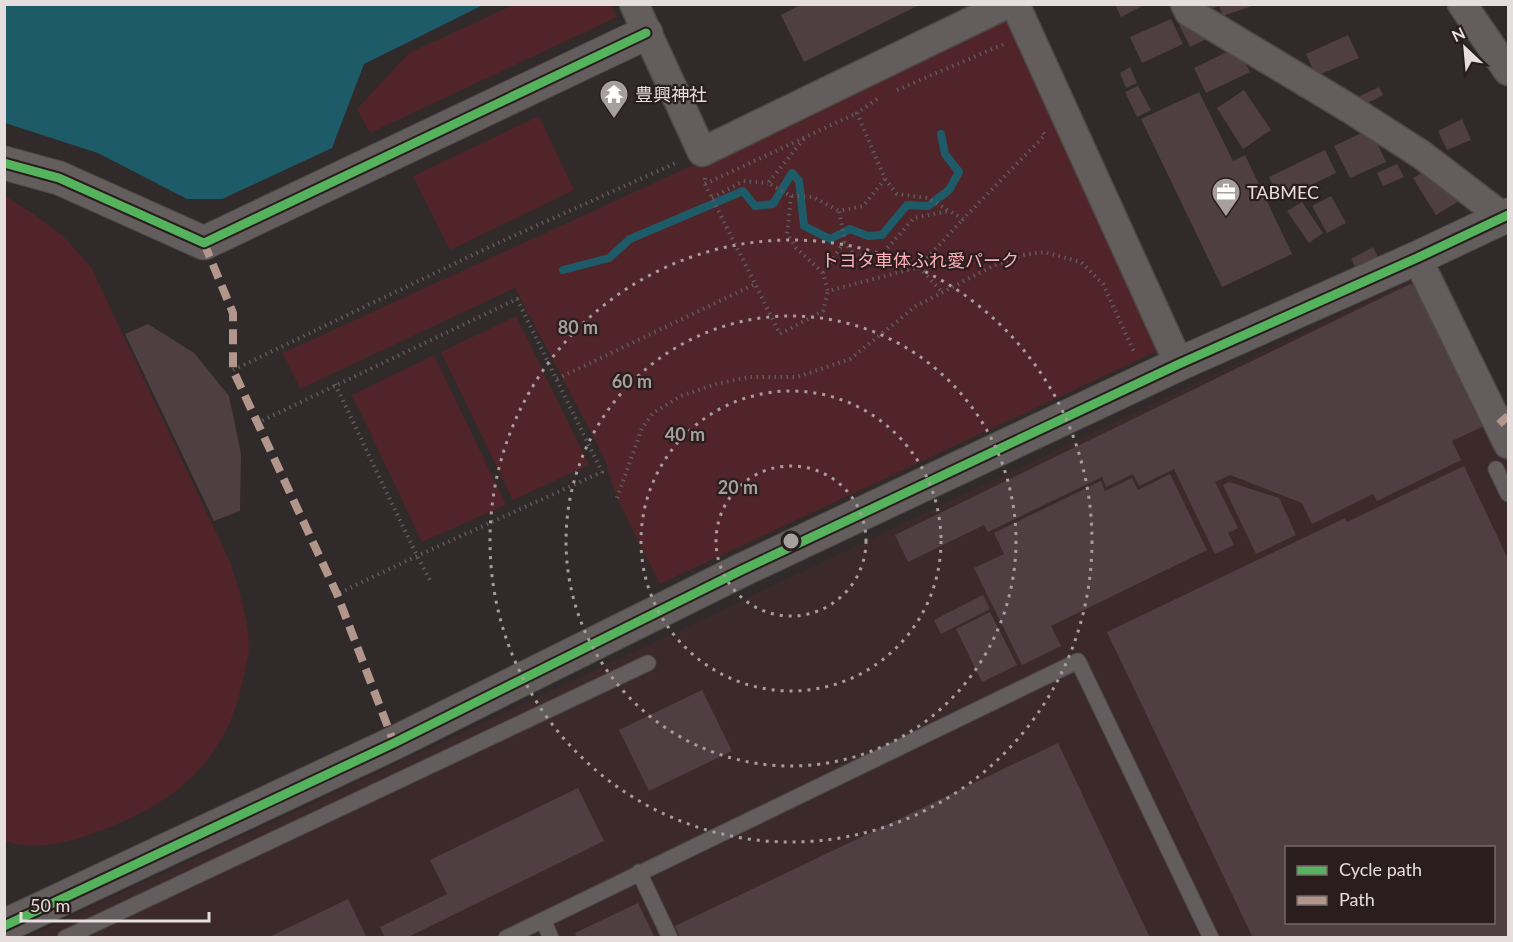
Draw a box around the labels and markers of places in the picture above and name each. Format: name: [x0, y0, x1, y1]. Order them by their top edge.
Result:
temple icon: 豊興神社: [598, 78, 630, 120]
place label: 豊興神社: [635, 83, 707, 105]
office icon: TABMEC: [1210, 176, 1242, 218]
place label: TABMEC: [1247, 181, 1319, 203]
centre of rings: [781, 531, 801, 551]

